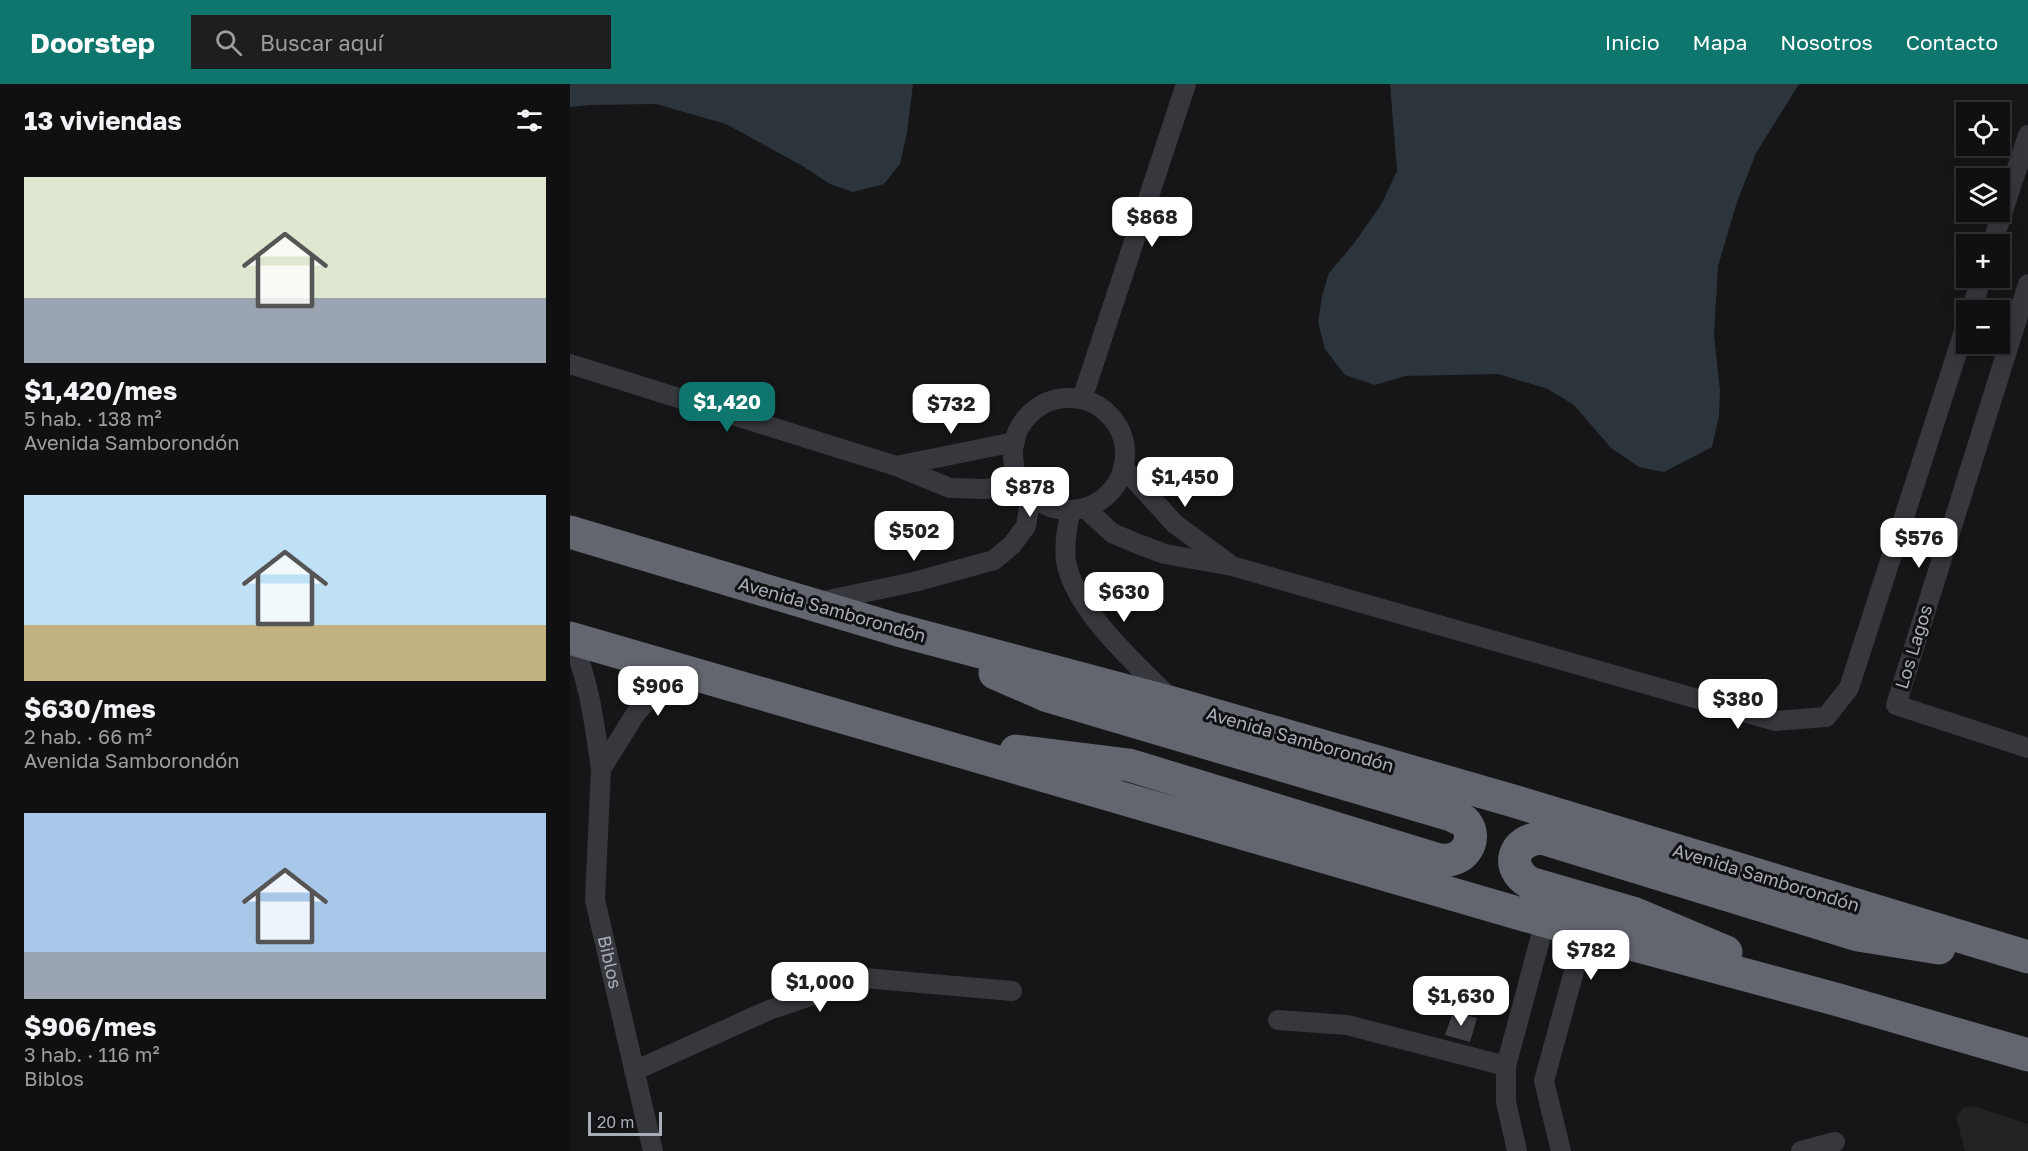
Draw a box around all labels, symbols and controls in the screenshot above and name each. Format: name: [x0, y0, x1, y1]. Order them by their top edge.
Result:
search box: [191, 15, 611, 69]
text: Doorstep: [30, 26, 155, 59]
icon: search: [212, 26, 245, 59]
text: Buscar aquí: [260, 29, 383, 56]
text: Inicio: [1605, 29, 1660, 55]
text: Mapa: [1693, 29, 1747, 55]
text: Nosotros: [1780, 29, 1873, 55]
text: Contacto: [1906, 29, 1998, 55]
map controls: [1956, 102, 2010, 354]
button: locate: [1956, 102, 2010, 156]
icon: filters: [513, 104, 546, 137]
text: 13 viviendas: [24, 105, 182, 136]
button: layers: [1956, 168, 2010, 222]
pin: $868: [1116, 197, 1188, 248]
text: $868: [1126, 204, 1178, 228]
icon: home: [231, 216, 339, 324]
button: +: [1956, 234, 2010, 288]
button: −: [1956, 300, 2010, 354]
text: $1,420/mes: [24, 375, 177, 406]
pin: $1,420: [678, 382, 776, 433]
pin: $732: [915, 384, 987, 435]
text: $1,420: [693, 389, 761, 413]
text: $732: [927, 391, 975, 415]
text: 5 hab. · 138 m²: [24, 406, 162, 430]
text: Avenida Samborondón: [24, 430, 239, 454]
pin: $1,450: [1136, 457, 1234, 508]
text: $1,450: [1151, 464, 1219, 488]
pin: $878: [994, 467, 1066, 518]
text: $878: [1005, 474, 1055, 498]
pin: $502: [878, 511, 950, 562]
text: $502: [889, 518, 939, 542]
pin: $576: [1883, 518, 1955, 569]
text: $576: [1894, 525, 1944, 549]
icon: home: [231, 534, 339, 642]
street label: Avenida Samborondón: [736, 572, 929, 646]
pin: $630: [1088, 572, 1160, 623]
text: $630: [1098, 579, 1150, 603]
street label: Los Lagos: [1890, 602, 1936, 692]
pin: $906: [622, 666, 694, 717]
text: $906: [632, 673, 684, 697]
pin: $380: [1702, 679, 1774, 730]
text: $380: [1712, 686, 1764, 710]
text: $630/mes: [24, 693, 156, 724]
street label: Avenida Samborondón: [1204, 702, 1397, 776]
text: 2 hab. · 66 m²: [24, 724, 152, 748]
text: Avenida Samborondón: [24, 748, 239, 772]
street label: Avenida Samborondón: [1670, 838, 1862, 916]
icon: home: [231, 852, 339, 960]
pin: $782: [1555, 930, 1627, 981]
street label: Biblos: [594, 933, 627, 991]
text: $782: [1566, 937, 1616, 961]
pin: $1,000: [771, 962, 869, 1013]
text: $1,000: [785, 969, 855, 993]
pin: $1,630: [1412, 976, 1510, 1027]
text: $1,630: [1427, 983, 1495, 1007]
text: $906/mes: [24, 1011, 156, 1042]
text: 3 hab. · 116 m²: [24, 1042, 160, 1066]
text: Biblos: [24, 1066, 84, 1090]
scale bar: [588, 1109, 662, 1136]
text: 20 m: [597, 1112, 634, 1132]

